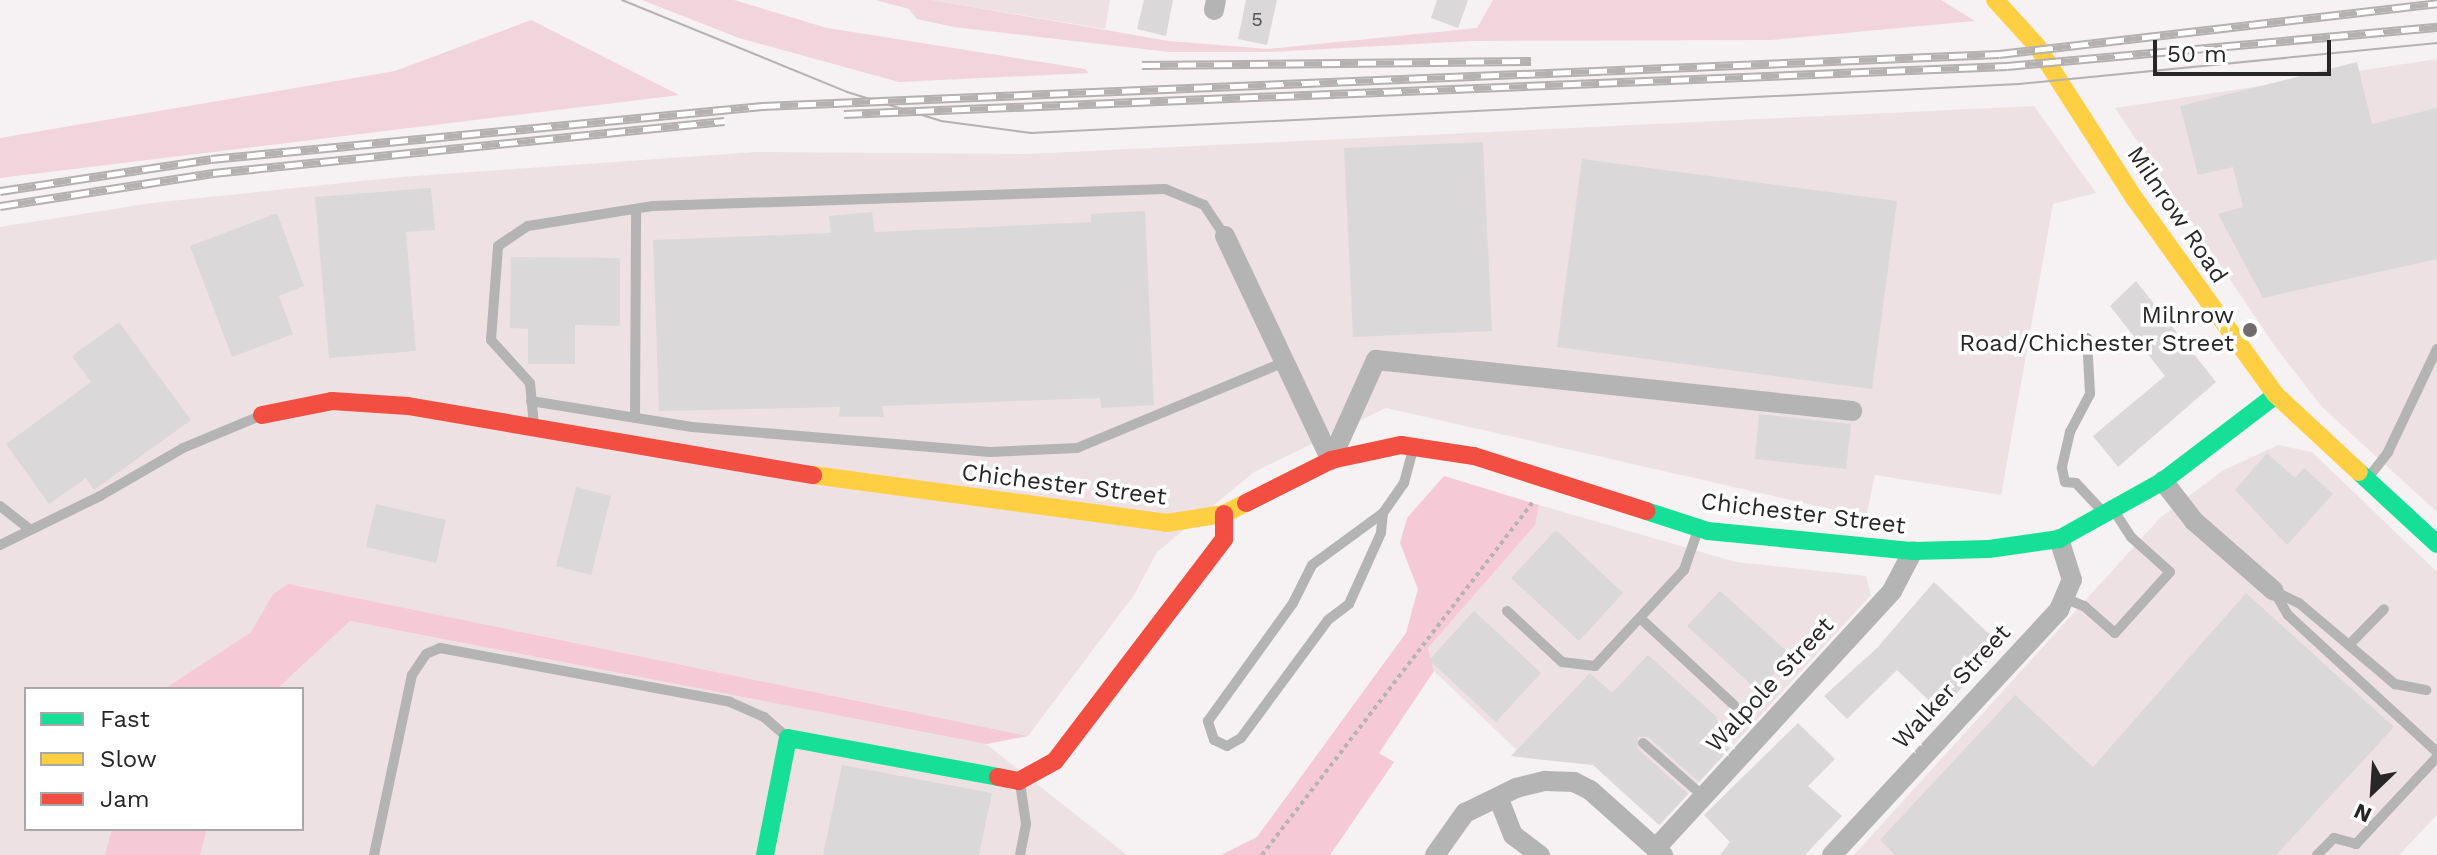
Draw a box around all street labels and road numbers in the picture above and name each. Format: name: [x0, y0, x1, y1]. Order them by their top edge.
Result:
street label: Milnrow Road: [2121, 141, 2233, 289]
street label: Chichester Street: [960, 458, 1168, 512]
street label: Chichester Street: [1699, 487, 1907, 541]
street label: Walpole Street: [1700, 612, 1840, 758]
street label: Walker Street: [1887, 619, 2017, 755]

